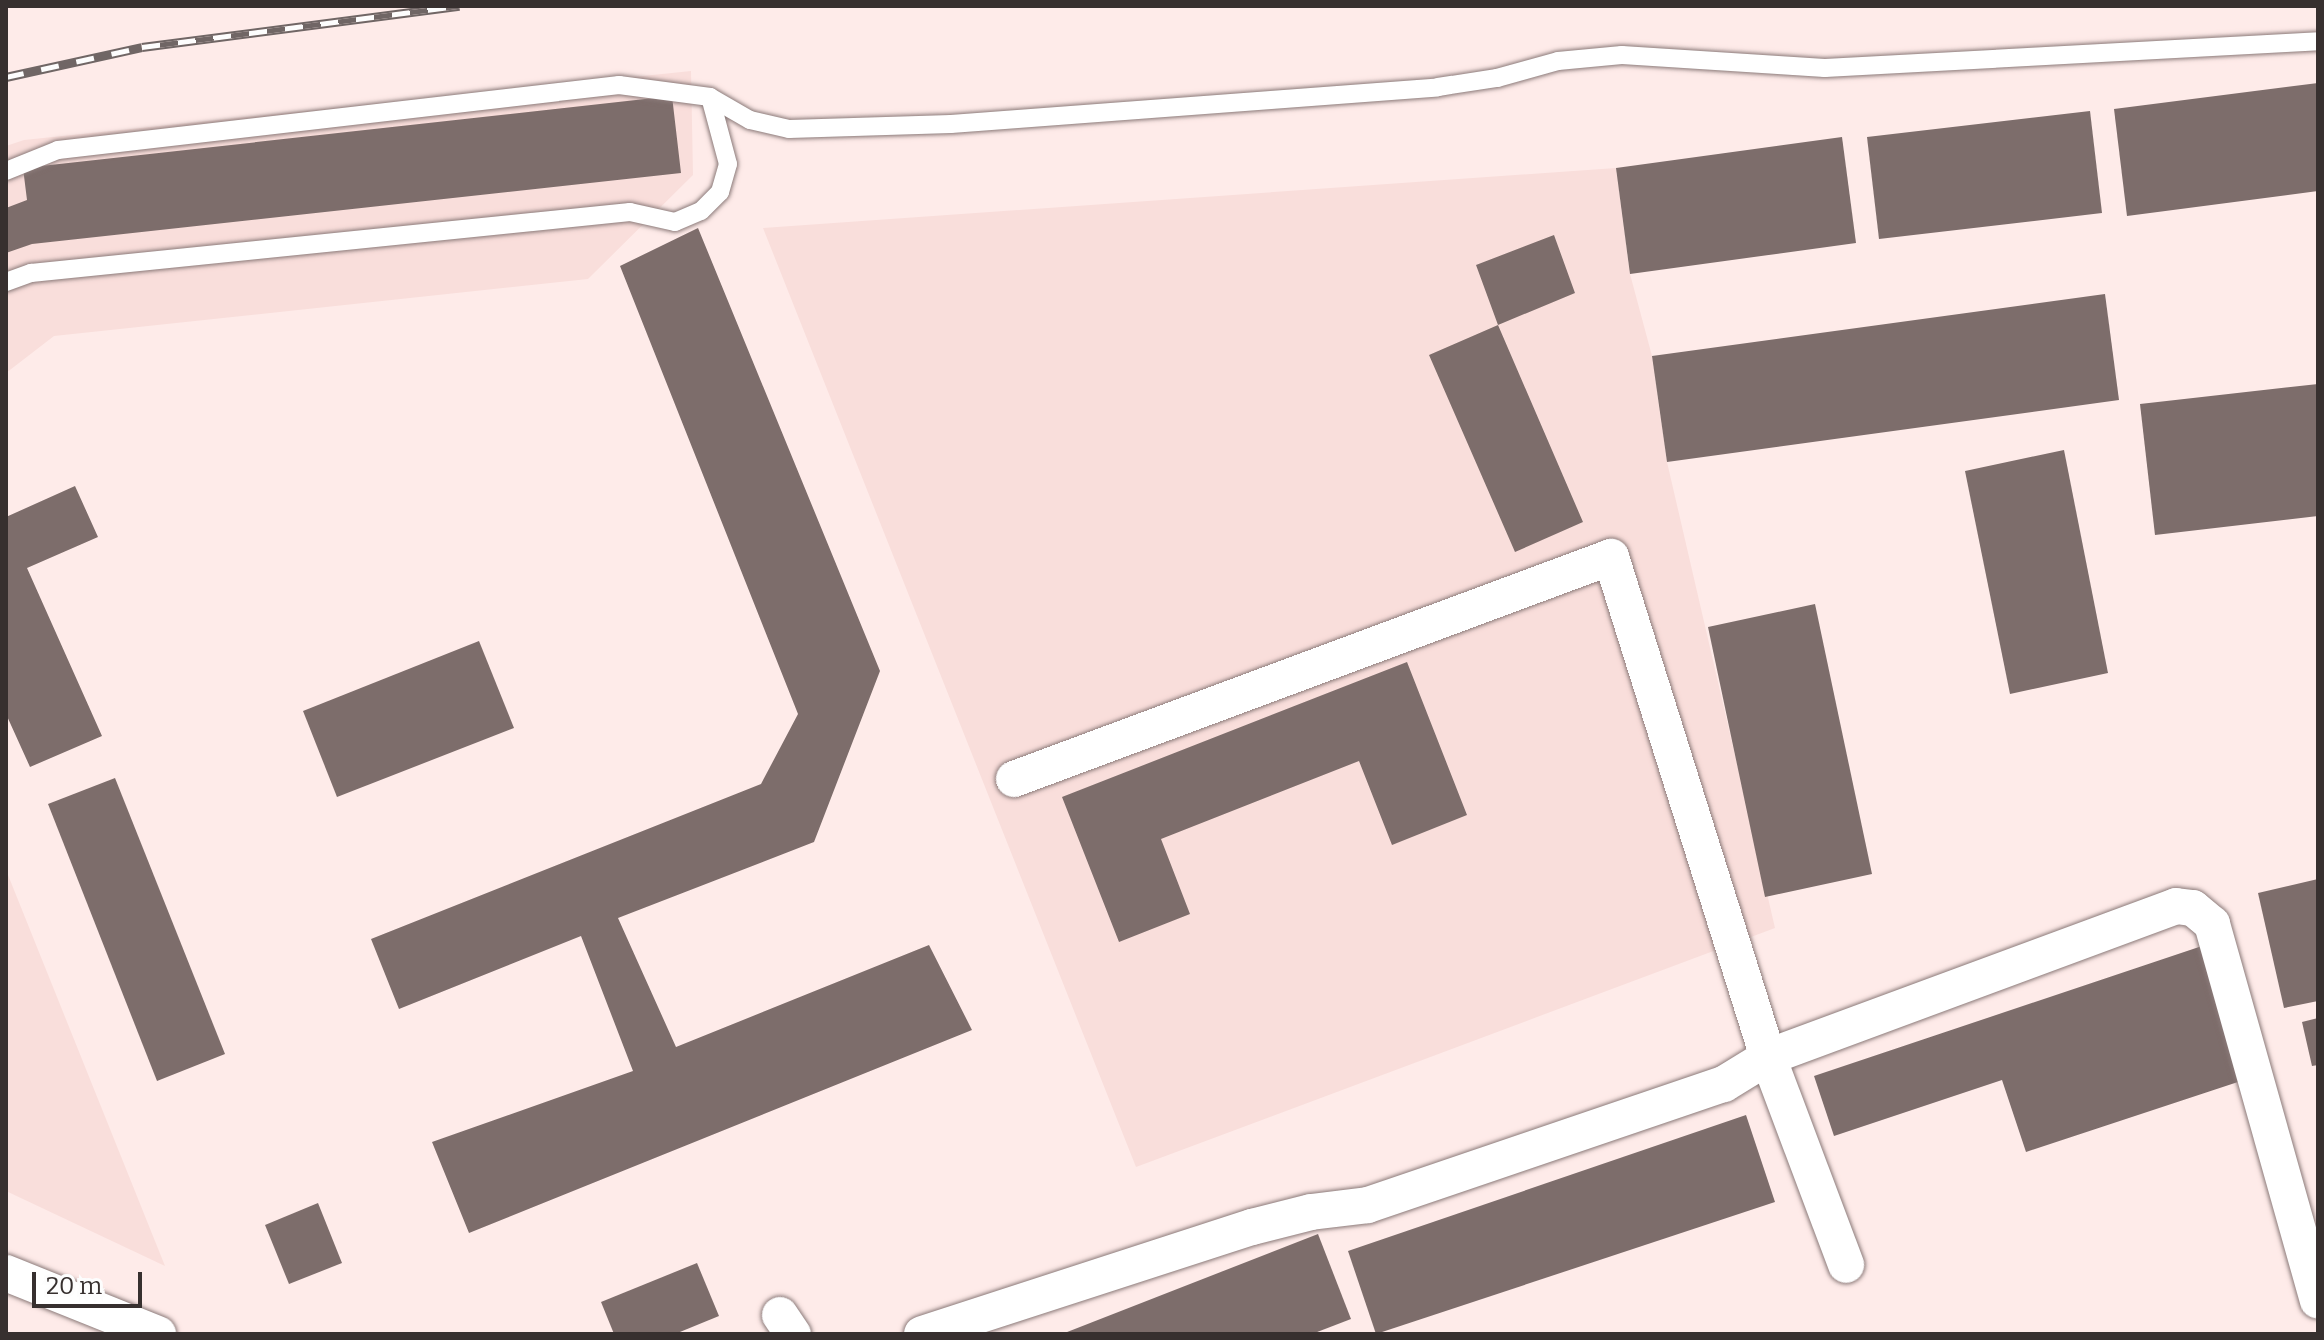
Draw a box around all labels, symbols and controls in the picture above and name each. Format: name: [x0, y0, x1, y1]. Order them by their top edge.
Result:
scale bar: [36, 1256, 146, 1306]
text: 20 m: [46, 1272, 102, 1300]

